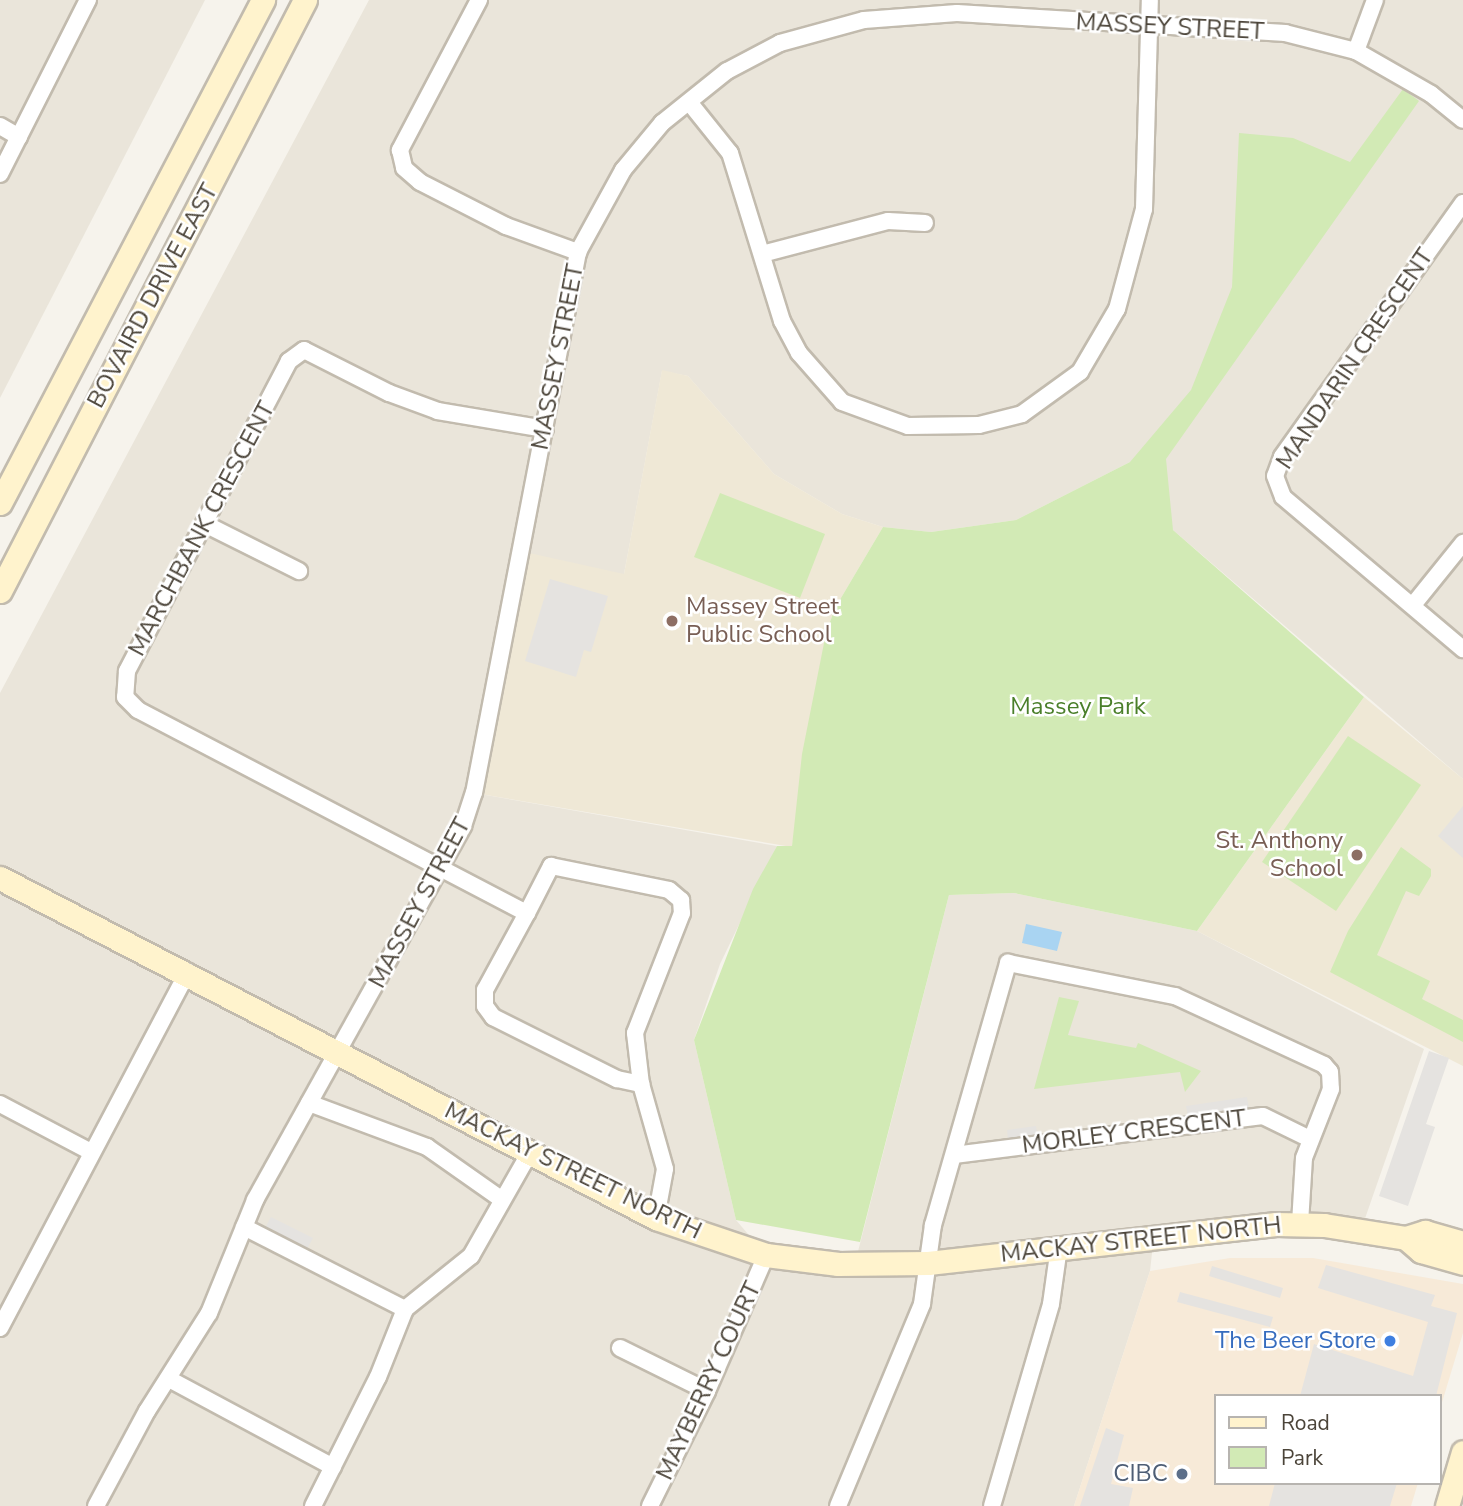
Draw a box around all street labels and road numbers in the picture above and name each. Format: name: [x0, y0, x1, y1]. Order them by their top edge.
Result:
street label: MASSEY STREET: [1075, 8, 1265, 46]
street label: BOVAIRD DRIVE EAST: [82, 179, 224, 413]
street label: MANDARIN CRESCENT: [1270, 243, 1440, 475]
street label: MASSEY STREET: [526, 262, 590, 452]
street label: MARCHBANK CRESCENT: [123, 397, 281, 661]
street label: MASSEY STREET: [363, 813, 477, 993]
street label: MACKAY STREET NORTH: [440, 1096, 706, 1246]
street label: MORLEY CRESCENT: [1020, 1104, 1248, 1160]
street label: MACKAY STREET NORTH: [999, 1211, 1283, 1269]
street label: MAYBERRY COURT: [650, 1277, 768, 1485]

